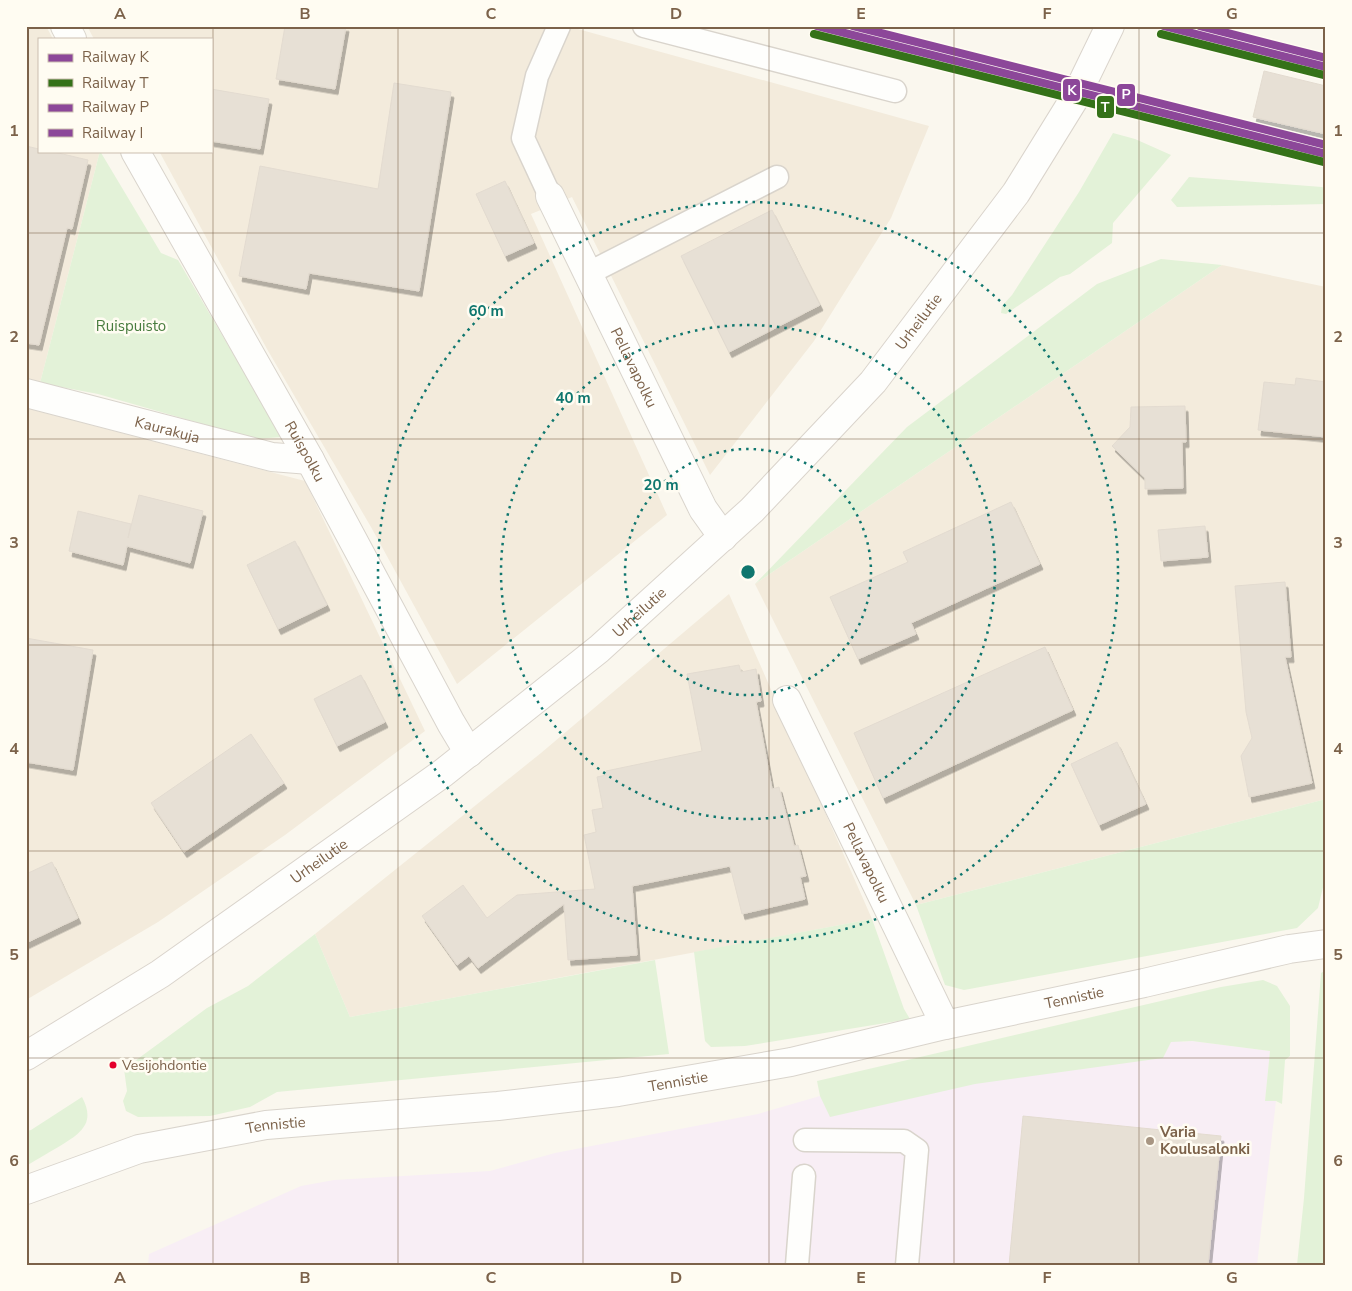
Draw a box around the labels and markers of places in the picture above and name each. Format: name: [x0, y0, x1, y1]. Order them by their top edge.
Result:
centre of rings: [739, 563, 757, 581]
place label: Vesijohdontie: [121, 1056, 207, 1075]
marker: Vesijohdontie: [108, 1060, 118, 1070]
place label: Varia Koulusalonki: [1159, 1122, 1250, 1159]
marker: Varia Koulusalonki: [1144, 1135, 1156, 1147]

